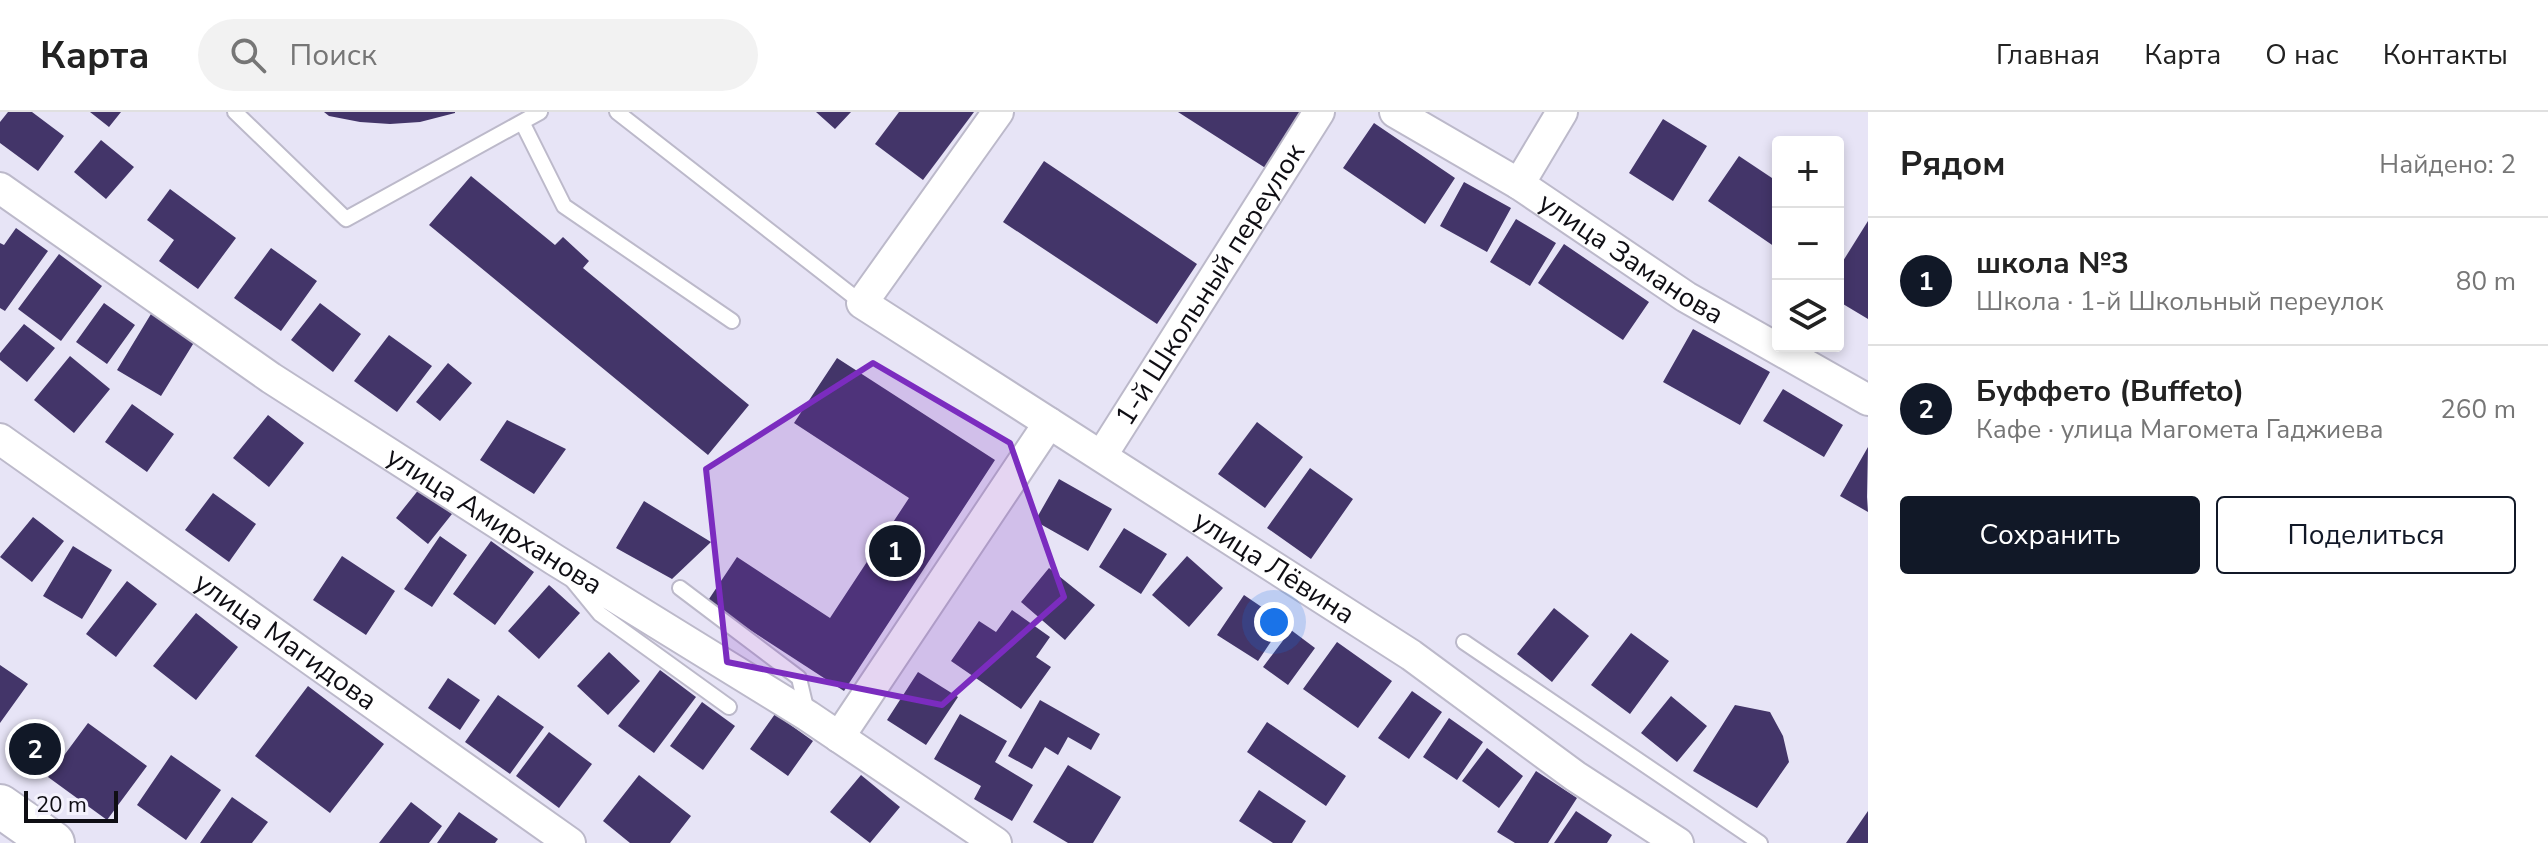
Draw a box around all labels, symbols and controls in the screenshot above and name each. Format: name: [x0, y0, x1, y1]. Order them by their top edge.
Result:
search box: [198, 19, 758, 91]
text: Карта: [40, 30, 150, 81]
icon: search: [226, 33, 270, 77]
text: Поиск: [290, 35, 377, 76]
text: Главная: [1996, 36, 2100, 74]
text: Карта: [2144, 36, 2221, 74]
text: О нас: [2265, 36, 2339, 74]
text: Контакты: [2383, 36, 2508, 74]
street label: 1-й Школьный переулок: [1106, 136, 1314, 433]
map controls: [1772, 136, 1844, 352]
button: +: [1772, 136, 1844, 208]
text: Рядом: [1900, 141, 2006, 187]
text: Найдено: 2: [2379, 147, 2516, 182]
street label: улица Заманова: [1531, 184, 1730, 333]
button: −: [1772, 208, 1844, 280]
text: школа №3: [1976, 243, 2129, 284]
text: 1: [1918, 264, 1934, 299]
text: 80 m: [2456, 264, 2516, 299]
button: layers: [1772, 280, 1844, 352]
text: Школа · 1-й Школьный переулок: [1976, 284, 2384, 319]
text: Буффето (Buffeto): [1976, 371, 2244, 412]
text: 2: [1918, 392, 1934, 427]
text: 260 m: [2440, 392, 2516, 427]
text: Кафе · улица Магомета Гаджиева: [1976, 412, 2384, 447]
street label: улица Амирханова: [379, 438, 610, 604]
button: Сохранить: [1900, 496, 2200, 574]
button: Поделиться: [2216, 496, 2516, 574]
street label: улица Лёвина: [1186, 501, 1362, 633]
pin: 1: [869, 521, 921, 581]
street label: улица Магидова: [187, 563, 385, 719]
your location: [1254, 602, 1294, 642]
pin: 2: [9, 719, 61, 779]
scale bar: [24, 787, 118, 823]
text: 20 m: [36, 790, 87, 820]

